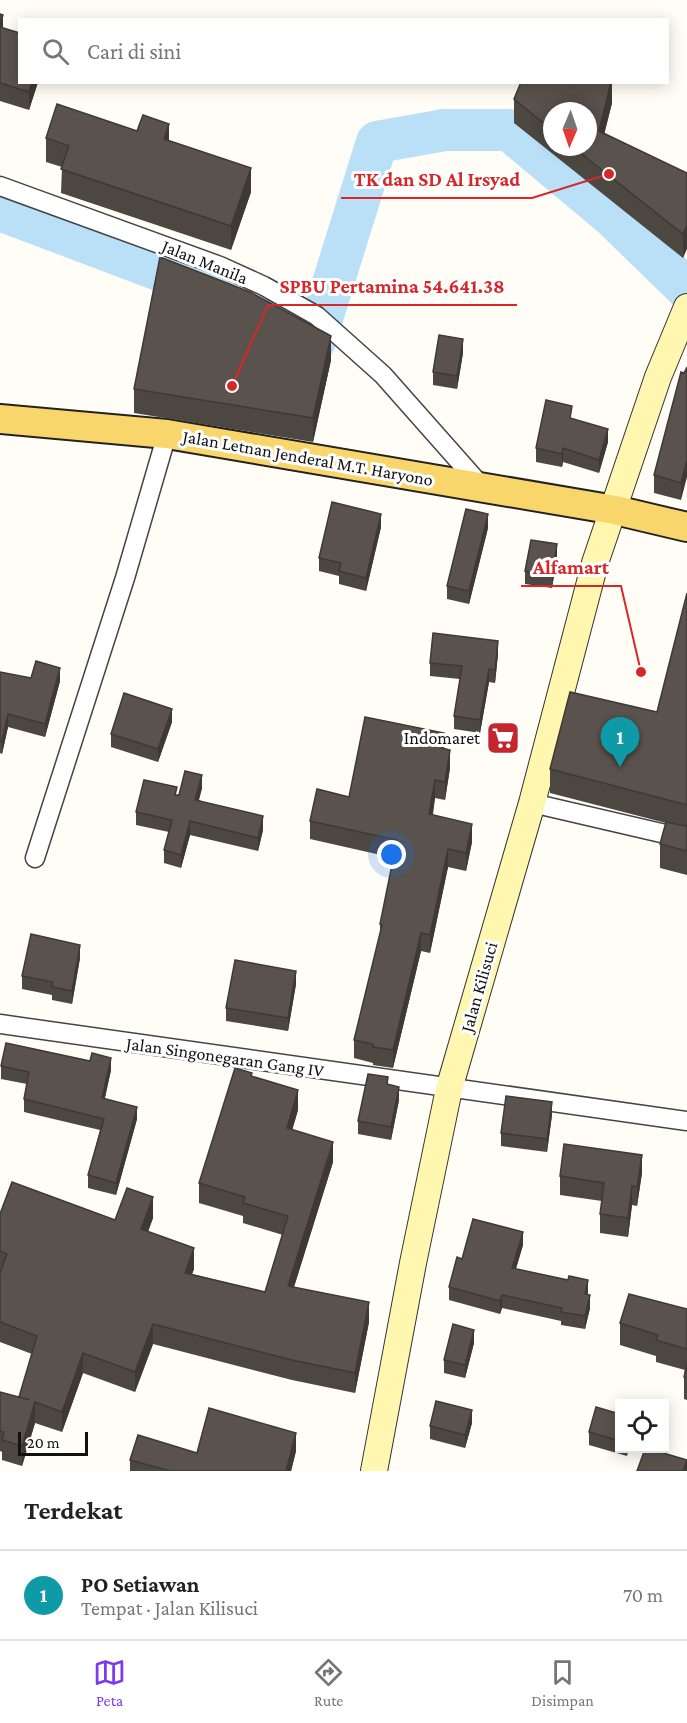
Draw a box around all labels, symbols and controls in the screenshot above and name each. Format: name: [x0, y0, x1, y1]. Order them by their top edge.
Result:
search box: [18, 18, 669, 84]
icon: search: [39, 35, 72, 68]
text: Cari di sini: [87, 39, 181, 64]
north arrow: [543, 102, 597, 156]
callout: TK dan SD Al Irsyad: [341, 160, 532, 198]
text: TK dan SD Al Irsyad: [354, 168, 520, 190]
street label: Jalan Manila: [157, 235, 251, 288]
callout: SPBU Pertamina 54.641.38: [268, 267, 517, 305]
text: SPBU Pertamina 54.641.38: [279, 275, 505, 297]
street label: Jalan Letnan Jenderal M.T. Haryono: [179, 426, 435, 490]
callout: Alfamart: [521, 548, 621, 586]
text: Alfamart: [532, 556, 610, 578]
pin: 1: [600, 718, 640, 767]
supermarket icon: Indomaret: [485, 720, 521, 756]
place label: Indomaret: [404, 728, 481, 748]
your location: [377, 840, 406, 869]
street label: Jalan Kilisuci: [456, 939, 502, 1036]
street label: Jalan Singonegaran Gang IV: [123, 1033, 326, 1081]
map controls: [615, 1399, 669, 1453]
button: locate: [615, 1399, 669, 1453]
scale bar: [18, 1429, 88, 1456]
text: 20 m: [27, 1434, 60, 1451]
text: Terdekat: [24, 1496, 123, 1525]
text: PO Setiawan: [81, 1572, 199, 1597]
text: 1: [40, 1584, 47, 1606]
text: 70 m: [623, 1584, 663, 1606]
text: Tempat · Jalan Kilisuci: [81, 1597, 258, 1619]
tab: Peta: [93, 1656, 126, 1709]
tab: Rute: [312, 1656, 345, 1709]
tab: Disimpan: [531, 1656, 594, 1709]

